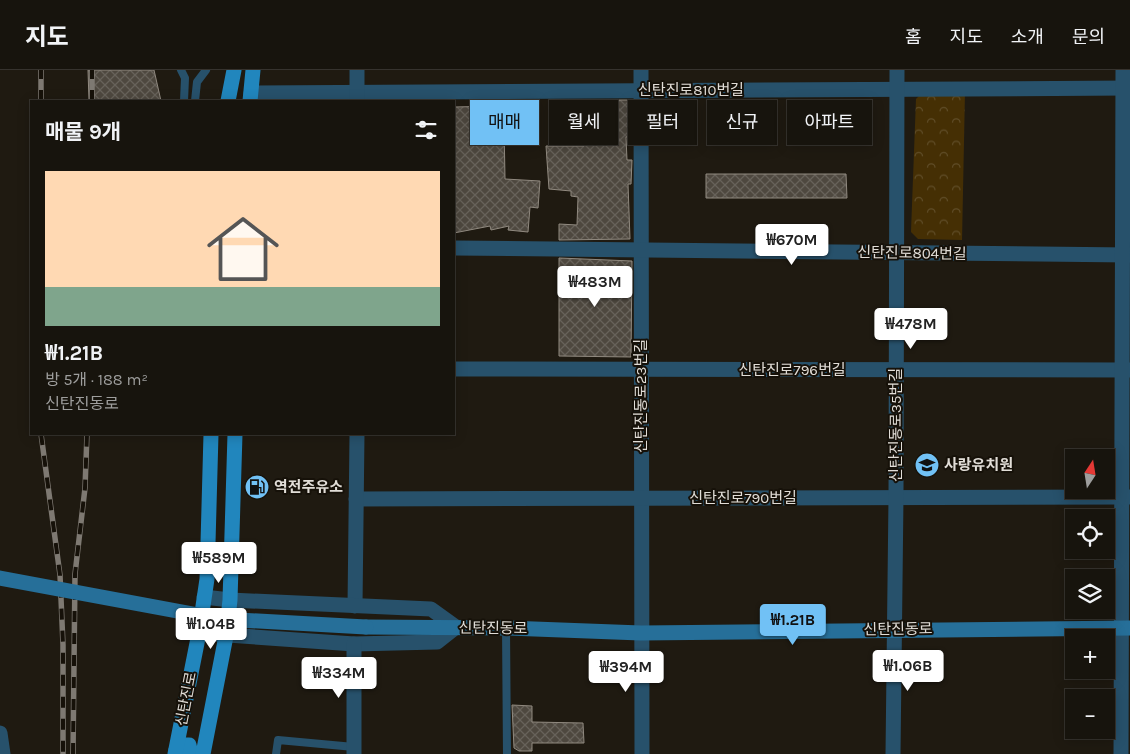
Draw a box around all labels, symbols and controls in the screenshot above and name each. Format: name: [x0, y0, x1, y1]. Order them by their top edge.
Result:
text: 지도: [25, 23, 69, 51]
text: 홈: [905, 26, 922, 48]
text: 지도: [950, 26, 983, 48]
text: 소개: [1011, 26, 1044, 48]
text: 문의: [1072, 26, 1105, 48]
street label: 신탄진로810번길: [638, 81, 744, 99]
chip: 매매: [470, 100, 539, 145]
chip: 월세: [549, 100, 618, 145]
chip: 필터: [628, 100, 697, 145]
chip: 신규: [707, 100, 777, 145]
chip: 아파트: [787, 100, 872, 145]
icon: filters: [412, 116, 440, 144]
text: 매물 9개: [45, 120, 121, 144]
icon: home: [198, 204, 288, 294]
pin: ₩670M: [757, 224, 827, 266]
text: ₩670M: [766, 230, 818, 249]
street label: 신탄진로804번길: [857, 243, 967, 263]
pin: ₩483M: [560, 266, 630, 308]
text: ₩483M: [568, 272, 622, 291]
pin: ₩478M: [876, 308, 946, 350]
text: ₩478M: [885, 314, 937, 333]
street label: 신탄진동로23번길: [632, 339, 650, 453]
text: ₩1.21B: [45, 341, 103, 365]
street label: 신탄진로796번길: [738, 361, 846, 379]
street label: 신탄진동로35번길: [887, 368, 905, 482]
text: 방 5개 · 188 m²: [45, 370, 148, 389]
text: 신탄진동로: [45, 394, 119, 413]
north arrow: [1065, 449, 1115, 499]
map controls: [1065, 449, 1115, 739]
school or university icon: 사랑유치원: [914, 452, 940, 478]
place label: 사랑유치원: [944, 456, 1013, 474]
fuel station icon: 역전주유소: [244, 474, 270, 500]
place label: 역전주유소: [274, 478, 343, 496]
street label: 신탄진로790번길: [689, 489, 797, 507]
button: locate: [1065, 509, 1115, 559]
pin: ₩589M: [184, 542, 254, 584]
text: ₩589M: [193, 548, 245, 567]
button: layers: [1065, 569, 1115, 619]
pin: ₩1.21B: [752, 604, 834, 646]
pin: ₩1.04B: [170, 608, 252, 650]
text: ₩1.21B: [771, 610, 815, 629]
text: ₩1.04B: [187, 614, 235, 633]
street label: 신탄진동로: [458, 618, 528, 638]
street label: 신탄진동로: [863, 619, 933, 639]
button: +: [1065, 629, 1115, 679]
pin: ₩394M: [591, 650, 661, 693]
pin: ₩1.06B: [867, 650, 949, 692]
pin: ₩334M: [304, 656, 374, 699]
text: ₩1.06B: [884, 656, 932, 675]
text: ₩394M: [600, 657, 652, 676]
text: ₩334M: [313, 663, 365, 682]
street label: 신탄진로: [172, 670, 200, 728]
button: −: [1065, 689, 1115, 739]

